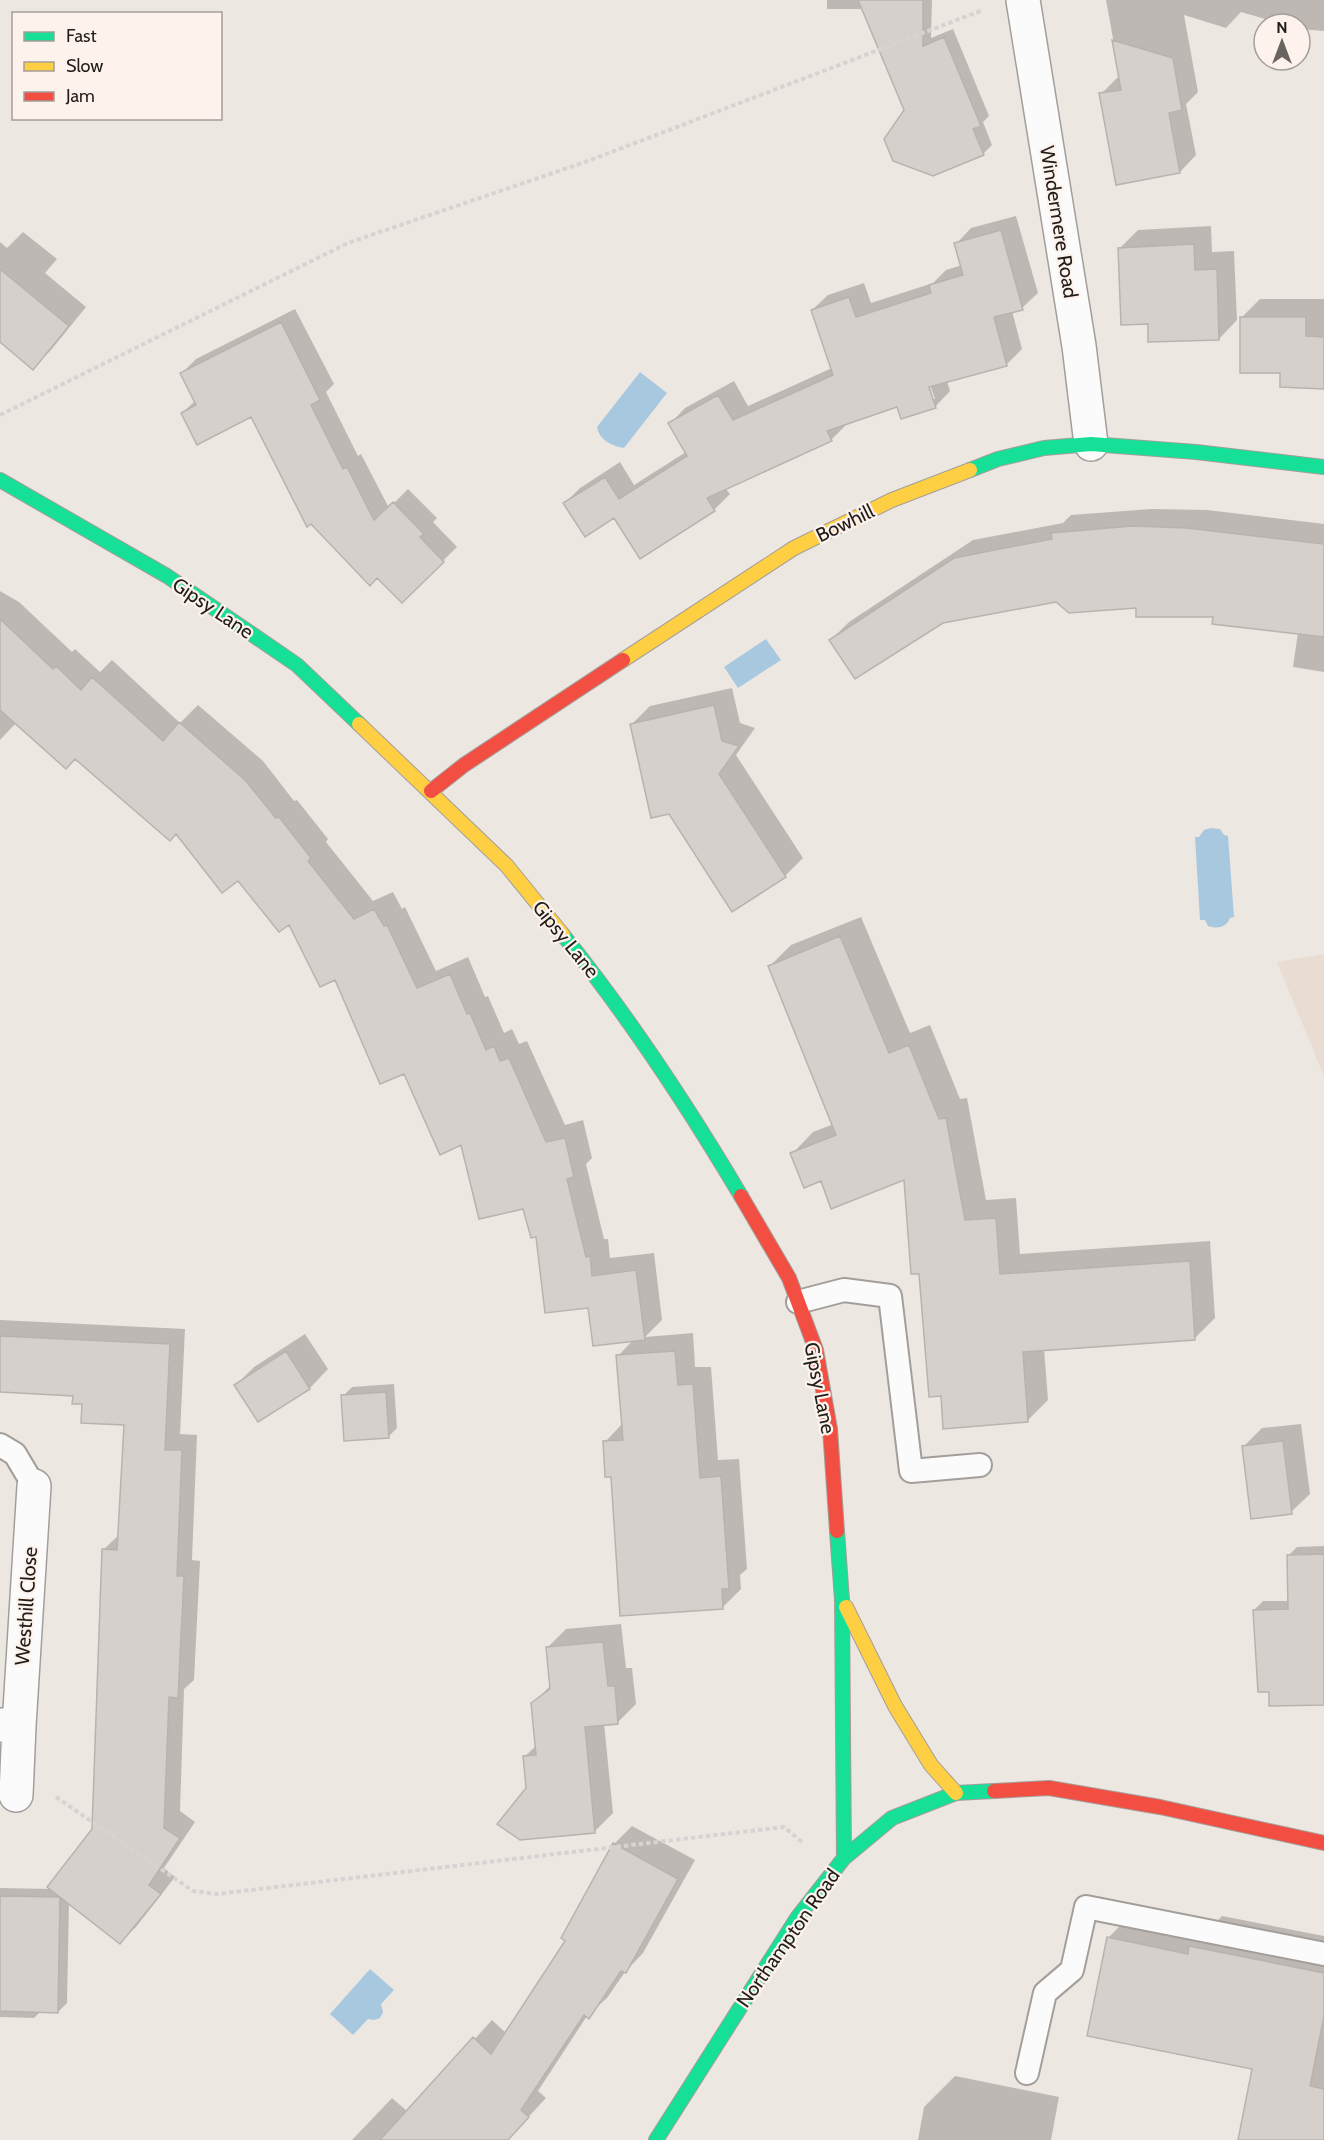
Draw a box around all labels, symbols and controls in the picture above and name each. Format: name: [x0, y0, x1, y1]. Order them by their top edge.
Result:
legend: [12, 12, 222, 120]
north arrow: [1252, 12, 1312, 72]
text: N: [1276, 18, 1288, 37]
text: Fast: [66, 25, 97, 47]
text: Slow: [66, 55, 103, 77]
text: Jam: [65, 85, 95, 107]
street label: Windermere Road: [1035, 144, 1083, 300]
street label: Bowhill: [812, 499, 878, 547]
street label: Gipsy Lane: [168, 572, 258, 644]
street label: Gipsy Lane: [528, 895, 604, 983]
street label: Gipsy Lane: [799, 1340, 841, 1436]
street label: Westhill Close: [10, 1546, 42, 1666]
street label: Northampton Road: [731, 1864, 845, 2012]

